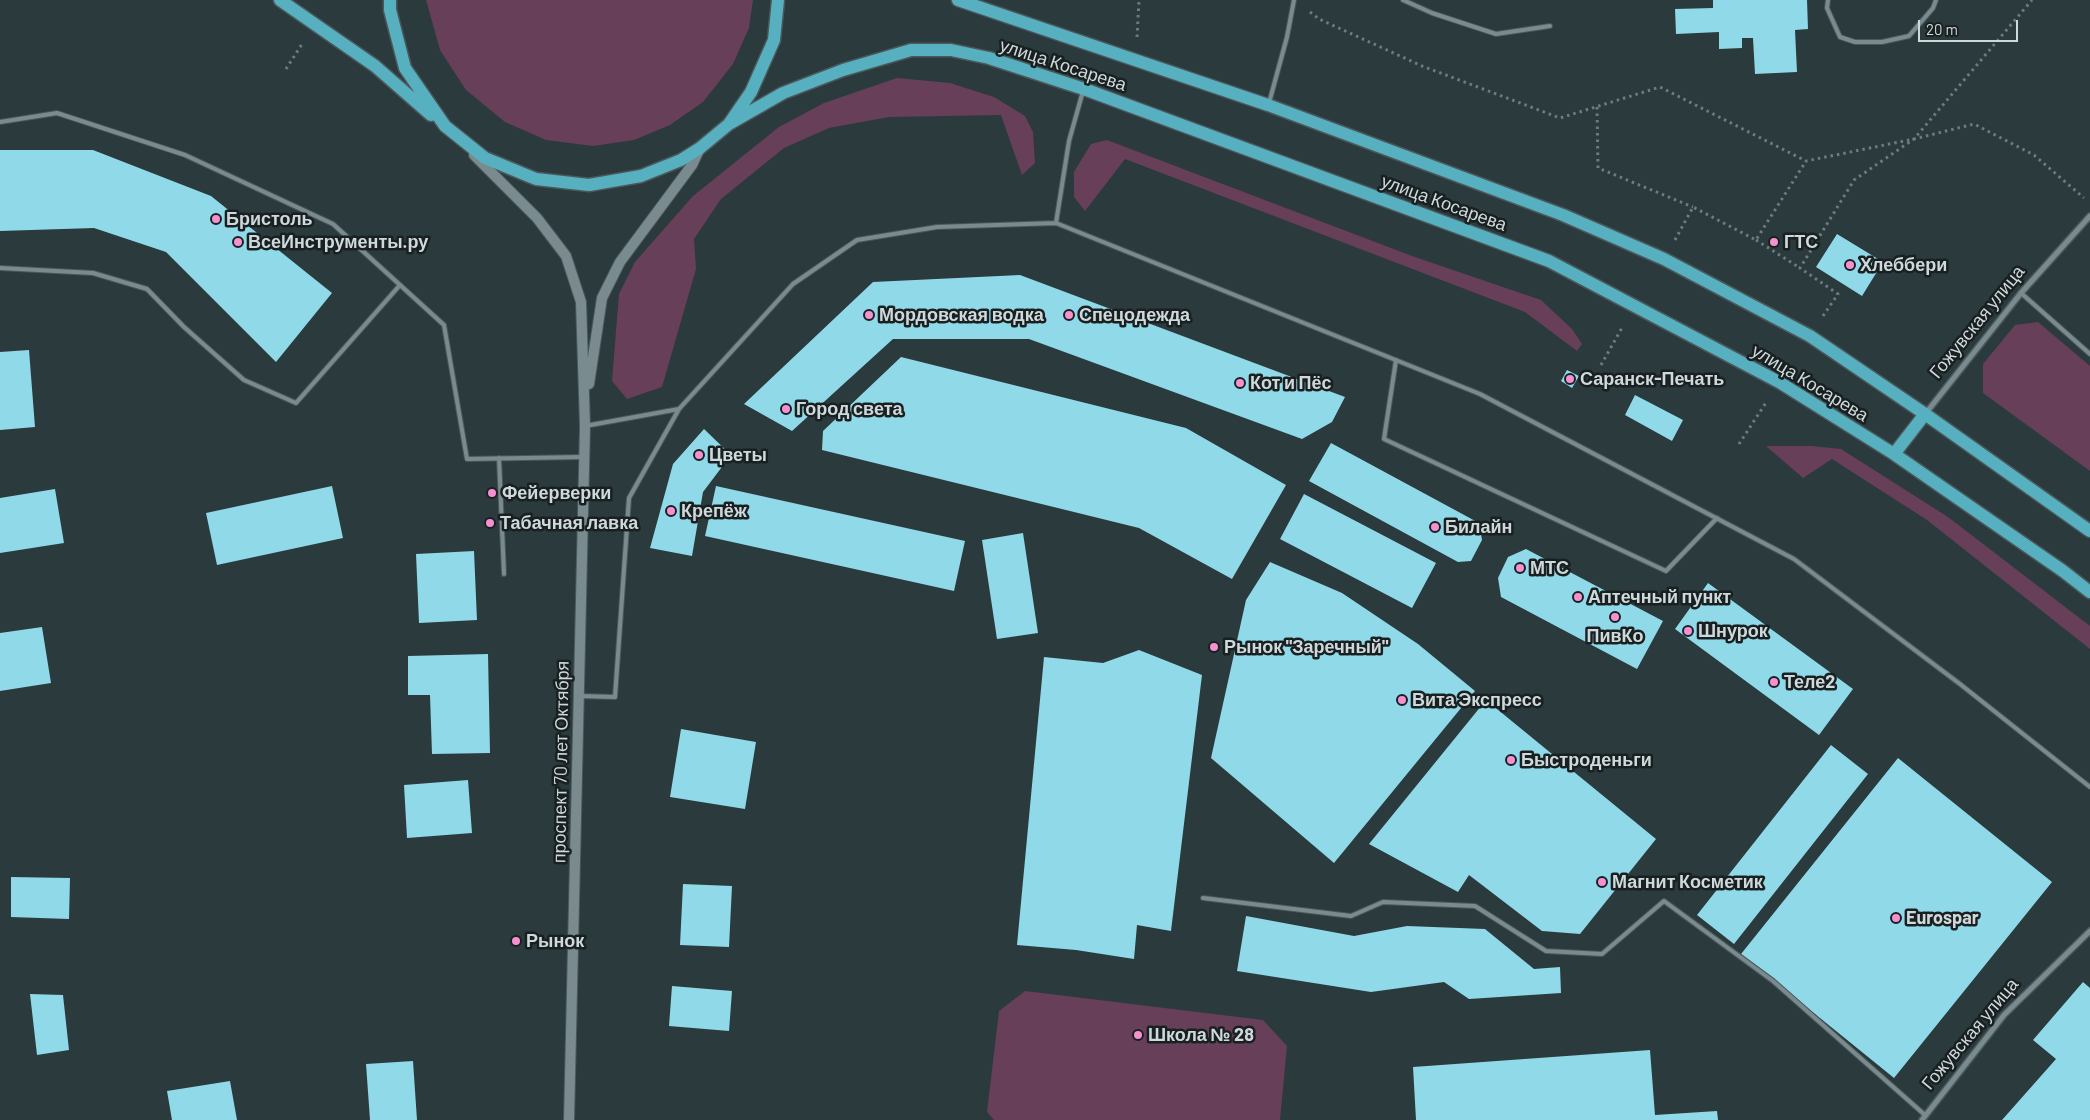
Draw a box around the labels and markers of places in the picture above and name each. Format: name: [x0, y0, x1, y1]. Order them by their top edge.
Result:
place label: Бристоль: [226, 208, 313, 230]
marker: Бристоль: [210, 213, 222, 225]
place label: ВсеИнструменты.ру: [248, 231, 428, 253]
place label: ГТС: [1784, 231, 1818, 253]
marker: ВсеИнструменты.ру: [232, 236, 244, 248]
marker: ГТС: [1768, 236, 1780, 248]
place label: Хлеббери: [1860, 254, 1947, 276]
marker: Хлеббери: [1844, 259, 1856, 271]
place label: Мордовская водка: [879, 304, 1044, 326]
place label: Спецодежда: [1079, 304, 1190, 326]
marker: Мордовская водка: [863, 309, 875, 321]
marker: Спецодежда: [1063, 309, 1075, 321]
place label: Саранск-Печать: [1580, 368, 1724, 390]
place label: Кот и Пёс: [1250, 372, 1332, 394]
marker: Саранск-Печать: [1564, 373, 1576, 385]
marker: Кот и Пёс: [1234, 377, 1246, 389]
place label: Город света: [796, 398, 903, 420]
marker: Город света: [780, 403, 792, 415]
place label: Цветы: [709, 444, 767, 466]
marker: Цветы: [693, 449, 705, 461]
place label: Фейерверки: [502, 482, 611, 504]
marker: Фейерверки: [486, 487, 498, 499]
place label: Крепёж: [681, 500, 747, 522]
marker: Крепёж: [665, 505, 677, 517]
place label: Табачная лавка: [500, 512, 638, 534]
place label: Билайн: [1445, 516, 1512, 538]
marker: Табачная лавка: [484, 517, 496, 529]
marker: Билайн: [1429, 521, 1441, 533]
place label: МТС: [1530, 557, 1569, 579]
marker: МТС: [1514, 562, 1526, 574]
place label: Аптечный пункт: [1588, 586, 1731, 608]
marker: Аптечный пункт: [1572, 591, 1584, 603]
marker: ПивКо: [1609, 611, 1621, 623]
place label: Шнурок: [1698, 620, 1768, 642]
place label: ПивКо: [1586, 625, 1644, 647]
marker: Шнурок: [1682, 625, 1694, 637]
place label: Рынок "Заречный": [1224, 636, 1388, 658]
marker: Рынок "Заречный": [1208, 641, 1220, 653]
place label: Теле2: [1784, 671, 1835, 693]
marker: Теле2: [1768, 676, 1780, 688]
place label: Вита Экспресс: [1412, 689, 1542, 711]
marker: Вита Экспресс: [1396, 694, 1408, 706]
place label: Быстроденьги: [1521, 749, 1652, 771]
marker: Быстроденьги: [1505, 754, 1517, 766]
place label: Магнит Косметик: [1612, 871, 1763, 893]
marker: Магнит Косметик: [1596, 876, 1608, 888]
place label: Eurospar: [1906, 907, 1979, 929]
marker: Eurospar: [1890, 912, 1902, 924]
place label: Рынок: [526, 930, 584, 952]
marker: Рынок: [510, 935, 522, 947]
place label: Школа № 28: [1148, 1024, 1254, 1046]
marker: Школа № 28: [1132, 1029, 1144, 1041]

